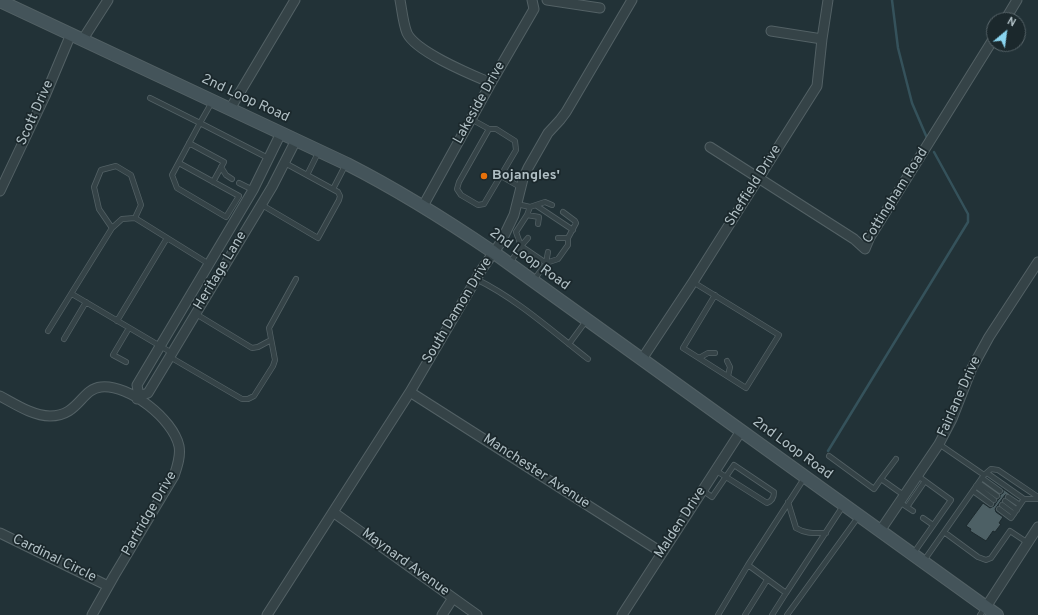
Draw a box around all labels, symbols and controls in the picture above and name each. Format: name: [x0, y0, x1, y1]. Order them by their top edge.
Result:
north arrow: [986, 12, 1026, 52]
text: N: [1004, 14, 1018, 30]
street label: Lakeside Drive: [450, 59, 510, 147]
street label: 2nd Loop Road: [198, 71, 292, 127]
street label: Scott Drive: [14, 78, 58, 148]
street label: Sheffield Drive: [722, 142, 786, 230]
street label: Cottingham Road: [860, 145, 932, 247]
place label: Bojangles': [492, 168, 560, 184]
marker: Bojangles': [479, 171, 489, 181]
street label: 2nd Loop Road: [486, 225, 572, 295]
street label: Heritage Lane: [191, 229, 251, 313]
street label: South Damon Drive: [420, 255, 496, 367]
street label: Fairlane Drive: [935, 354, 985, 440]
street label: 2nd Loop Road: [749, 414, 835, 484]
street label: Manchester Avenue: [480, 431, 592, 513]
street label: Partridge Drive: [119, 469, 181, 559]
street label: Malden Drive: [652, 484, 710, 562]
street label: Maynard Avenue: [358, 526, 452, 600]
street label: Cardinal Circle: [9, 531, 99, 587]

